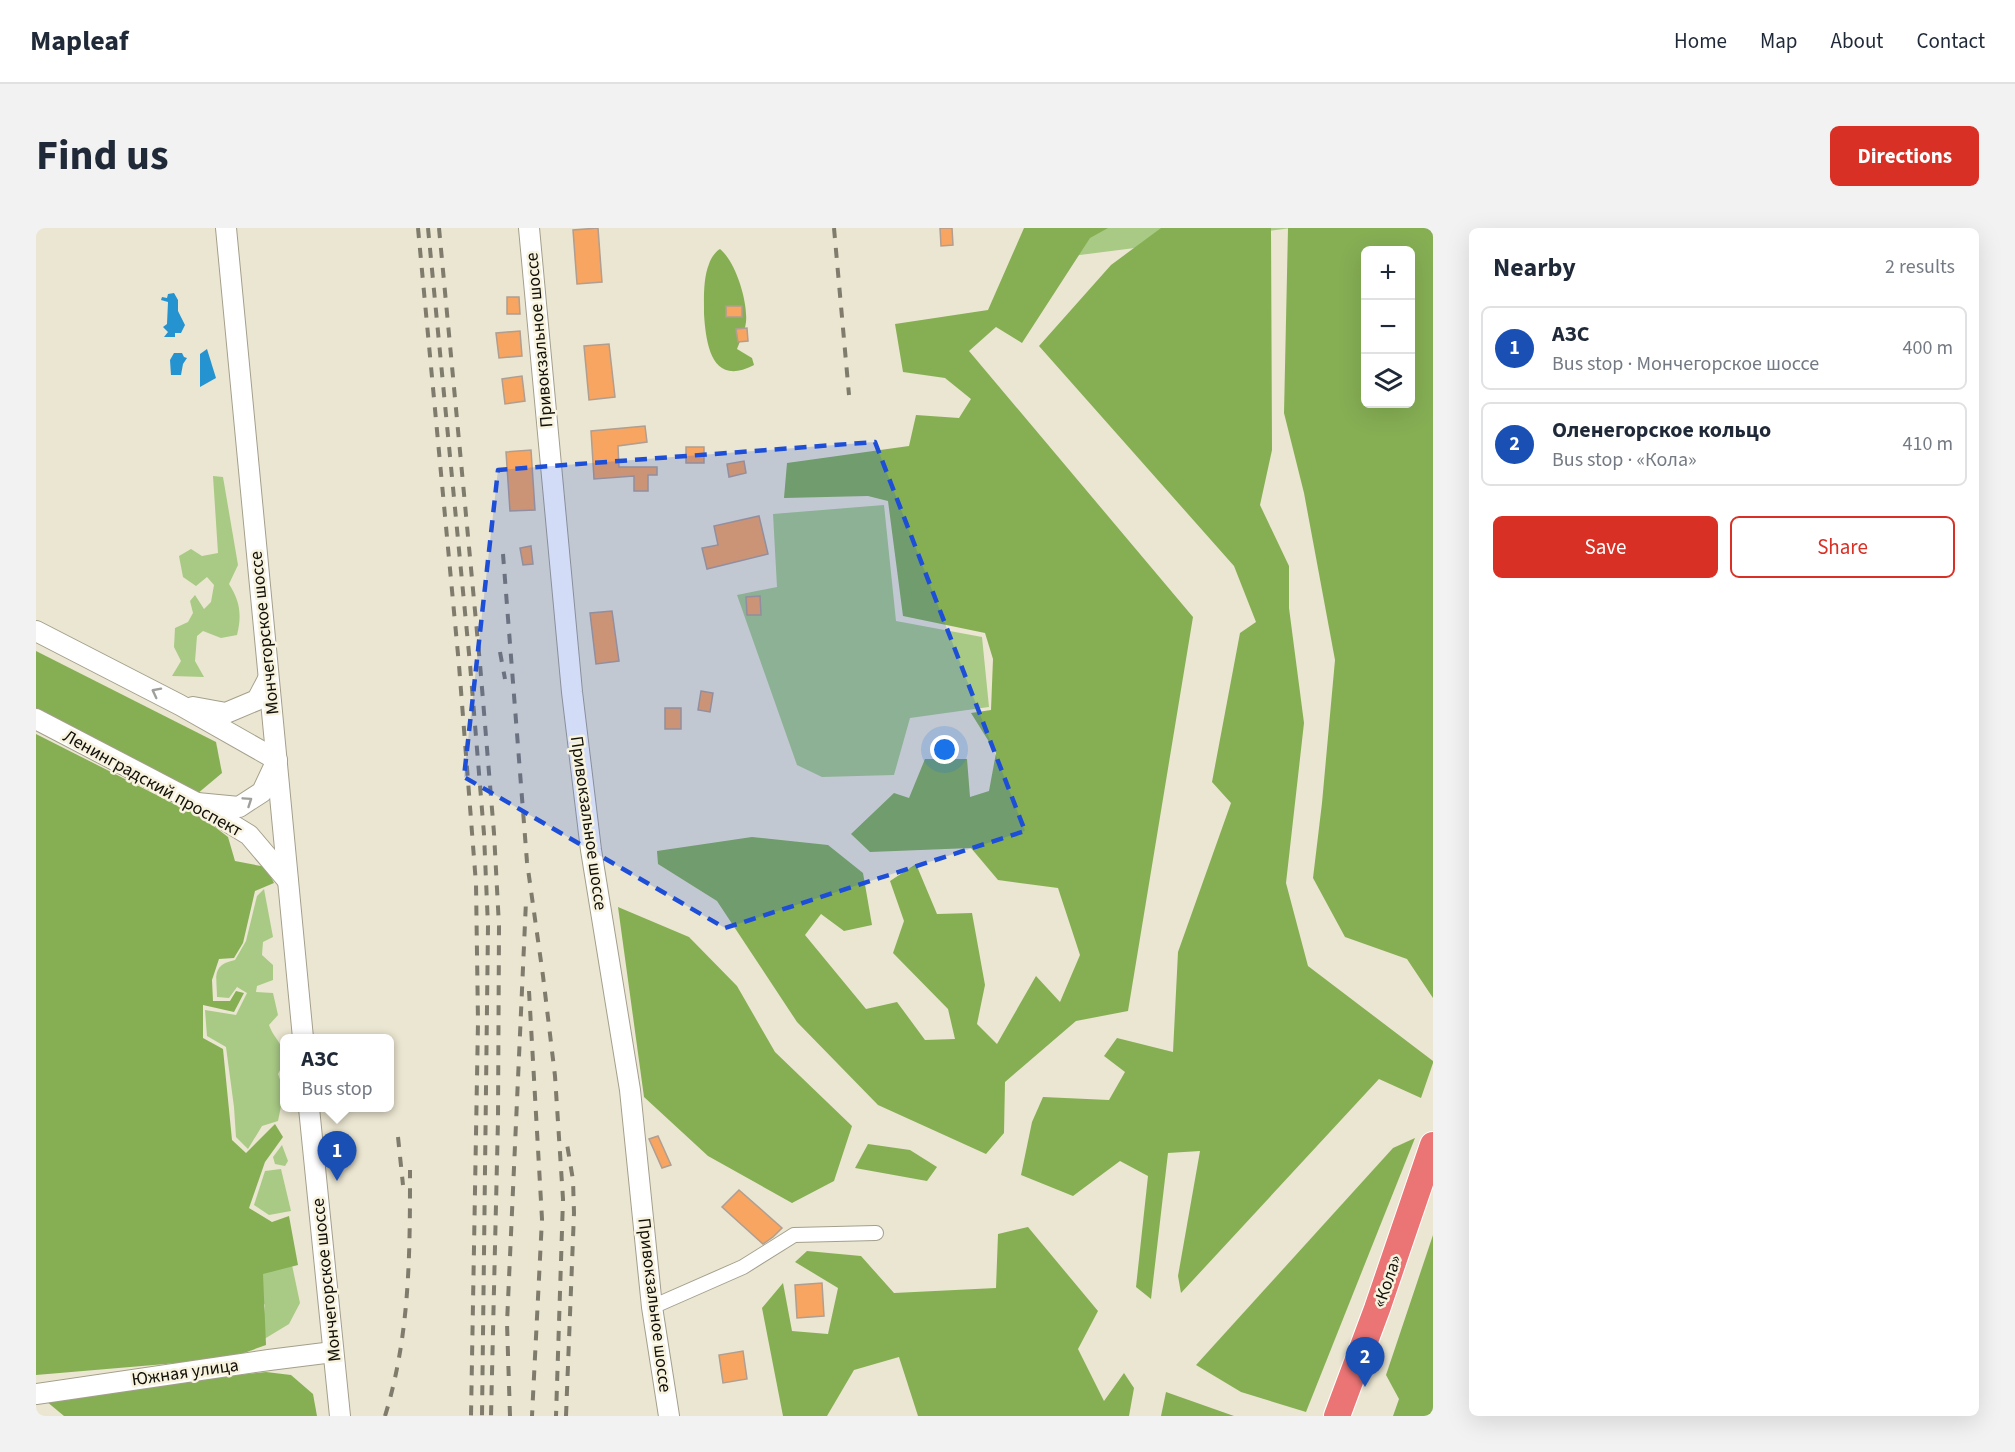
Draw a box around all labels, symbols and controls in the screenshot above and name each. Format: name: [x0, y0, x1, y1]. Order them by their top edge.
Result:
text: Mapleaf: [30, 21, 129, 61]
text: Home: [1674, 26, 1727, 56]
text: Map: [1760, 26, 1798, 56]
text: About: [1831, 26, 1883, 56]
text: Contact: [1916, 26, 1985, 56]
text: Find us: [36, 126, 169, 186]
button: Directions: [1830, 126, 1979, 186]
map controls: [1361, 246, 1415, 408]
button: +: [1361, 246, 1415, 300]
text: Nearby: [1493, 249, 1576, 286]
street label: Привокзальное шоссе: [519, 251, 560, 428]
text: 2 results: [1885, 253, 1955, 281]
button: −: [1361, 300, 1415, 354]
text: АЗС: [1552, 318, 1590, 350]
text: 1: [1509, 334, 1520, 362]
text: 400 m: [1903, 334, 1953, 362]
text: Bus stop · Мончегорское шоссе: [1552, 350, 1819, 378]
button: layers: [1361, 354, 1415, 408]
text: Оленегорское кольцо: [1552, 414, 1771, 446]
text: 2: [1509, 430, 1520, 458]
text: 410 m: [1903, 430, 1953, 458]
text: Bus stop · «Кола»: [1552, 446, 1697, 474]
button: Save: [1493, 516, 1718, 578]
button: Share: [1730, 516, 1955, 578]
street label: Мончегорское шоссе: [243, 550, 286, 716]
one-way arrow: [151, 688, 162, 699]
street label: Ленинградский проспект: [59, 724, 247, 843]
street label: Привокзальное шоссе: [564, 734, 613, 912]
your location: [930, 735, 959, 764]
one-way arrow: [242, 797, 252, 809]
popup: [280, 1034, 394, 1112]
text: АЗС: [301, 1043, 339, 1075]
text: Bus stop: [301, 1075, 373, 1103]
pin: 1: [318, 1132, 356, 1181]
street label: Мончегорское шоссе: [305, 1197, 348, 1363]
street label: Привокзальное шоссе: [631, 1216, 678, 1394]
street label: «Кола»: [1367, 1252, 1408, 1311]
pin: 2: [1346, 1338, 1384, 1387]
street label: Южная улица: [130, 1353, 240, 1392]

